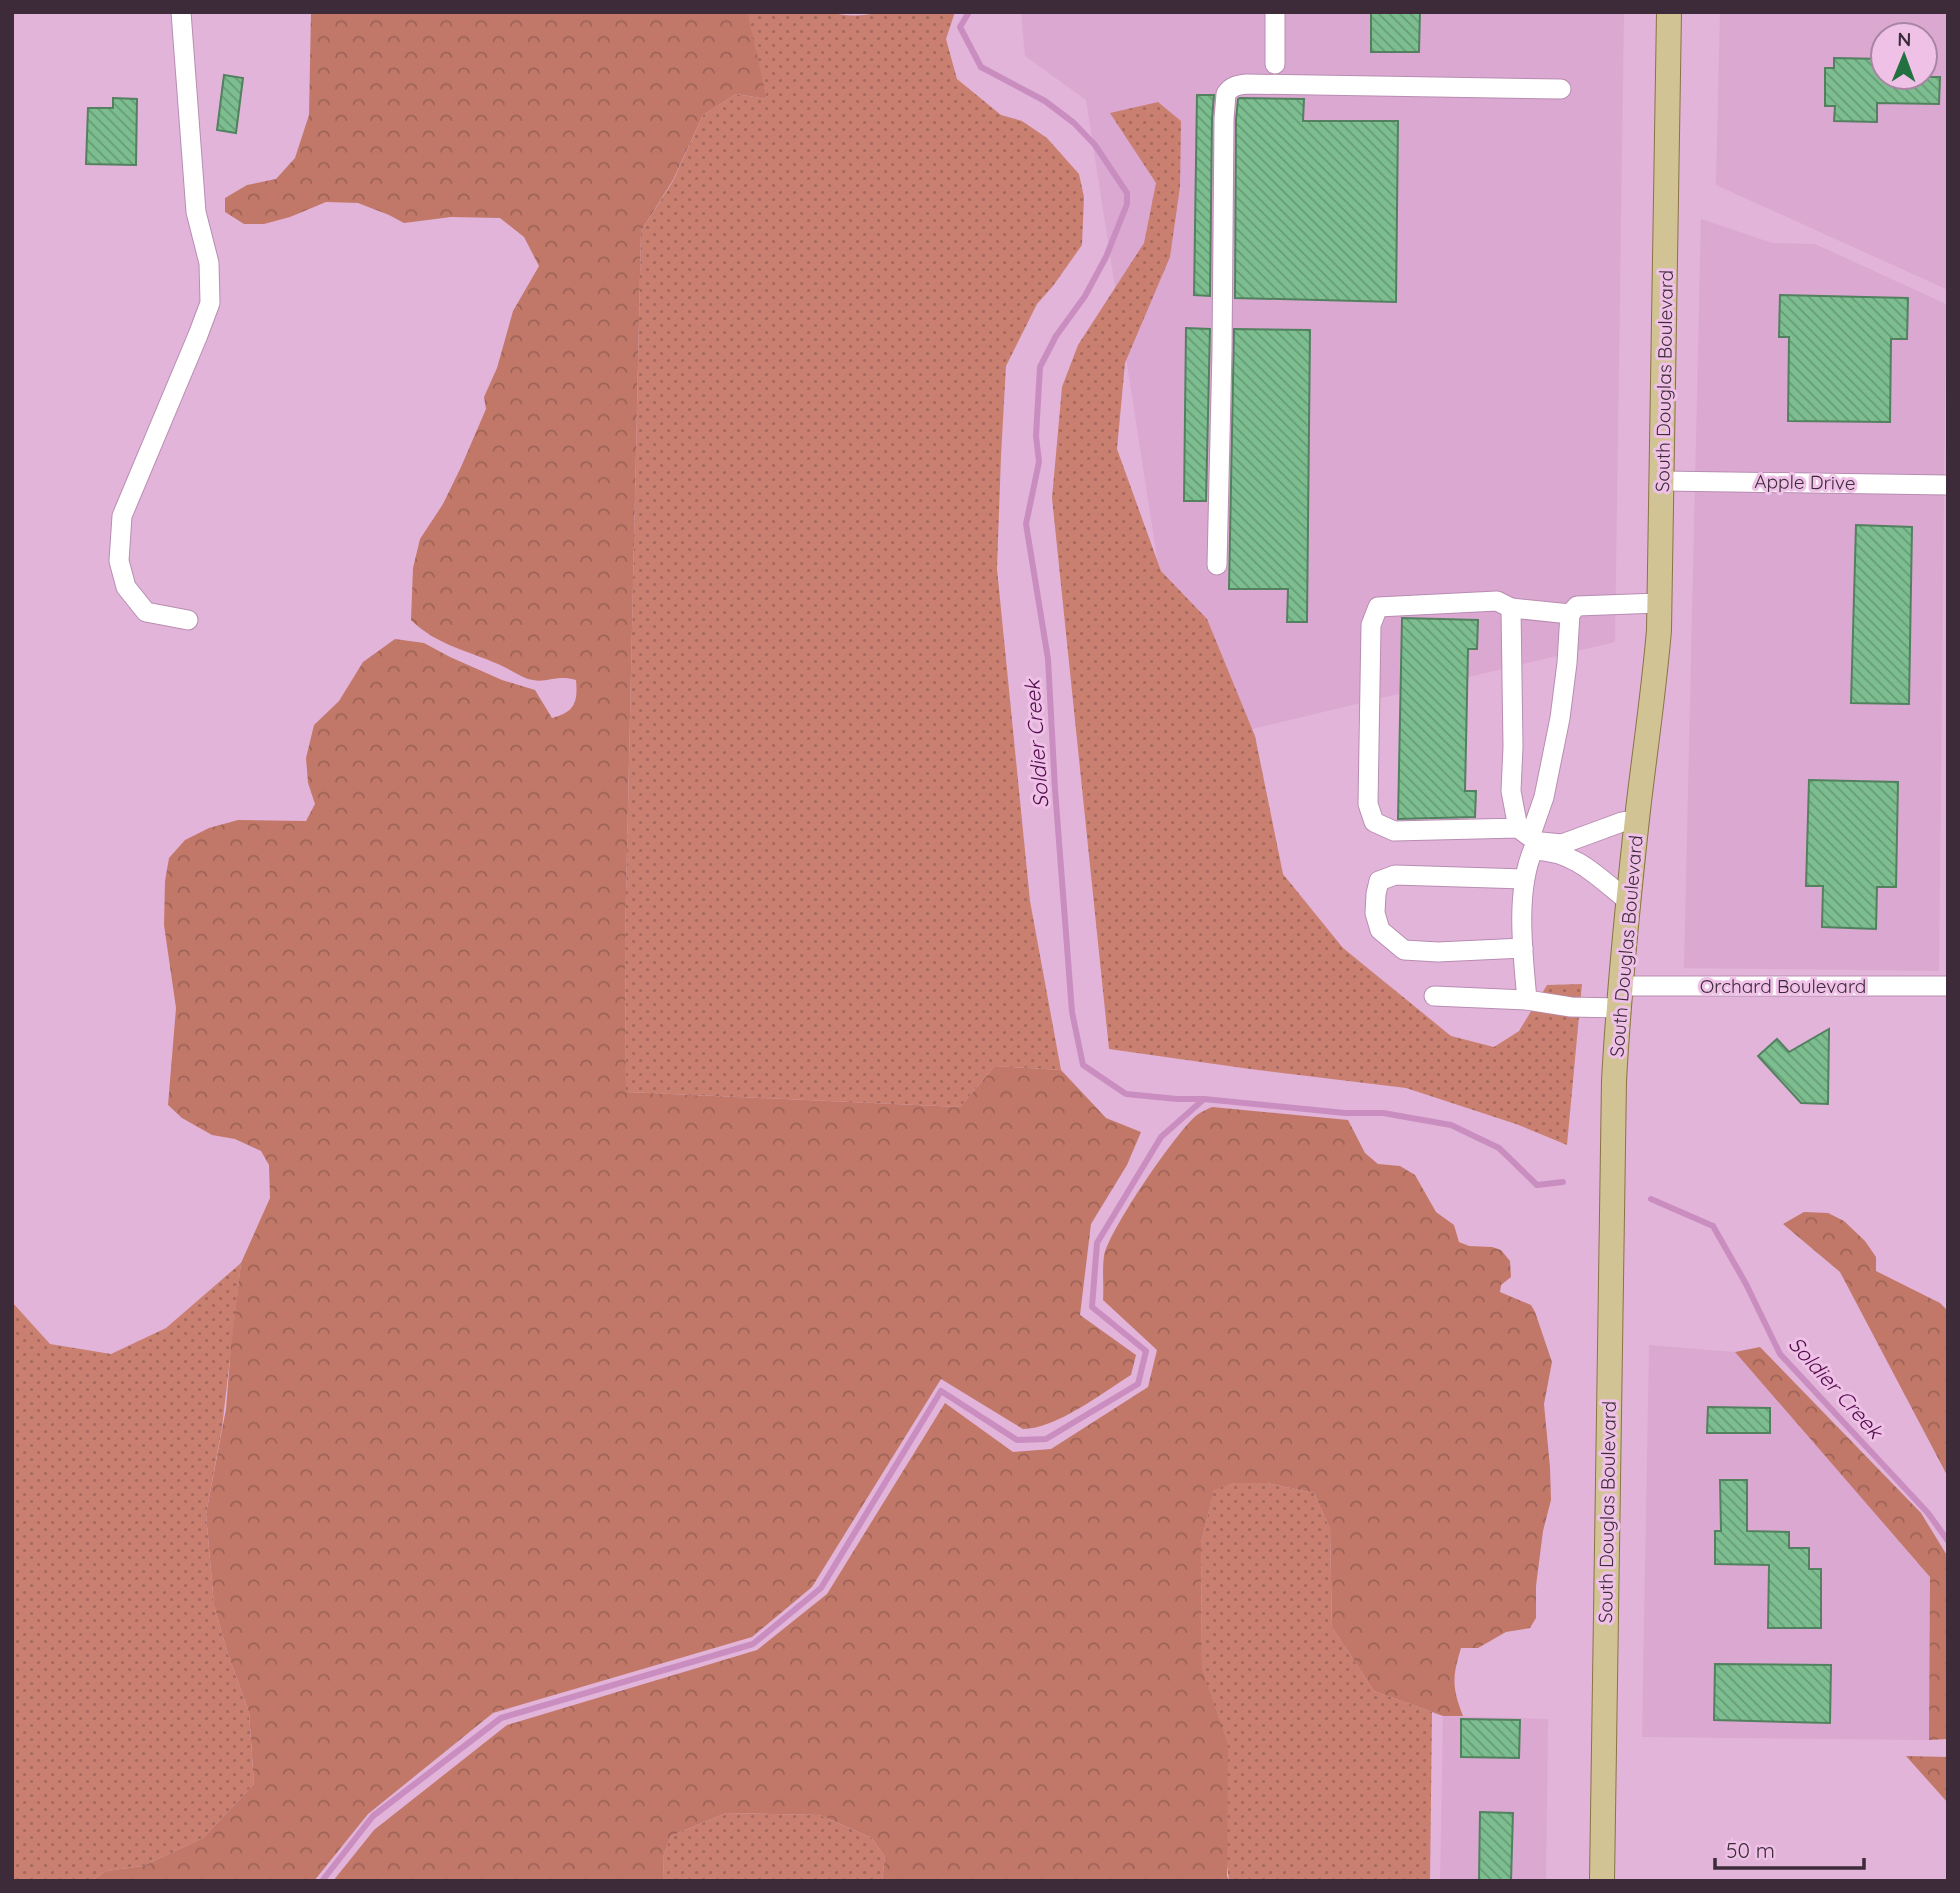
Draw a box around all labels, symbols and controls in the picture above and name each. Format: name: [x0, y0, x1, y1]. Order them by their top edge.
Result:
north arrow: [1869, 21, 1939, 91]
text: N: [1897, 27, 1911, 51]
street label: South Douglas Boulevard: [1650, 270, 1678, 492]
street label: Apple Drive: [1754, 469, 1856, 495]
water label: Soldier Creek: [1018, 677, 1053, 809]
street label: South Douglas Boulevard: [1604, 834, 1648, 1058]
street label: Orchard Boulevard: [1700, 974, 1866, 998]
water label: Soldier Creek: [1783, 1331, 1890, 1445]
street label: South Douglas Boulevard: [1593, 1401, 1621, 1623]
scale bar: [1715, 1826, 1864, 1870]
text: 50 m: [1726, 1837, 1775, 1863]

